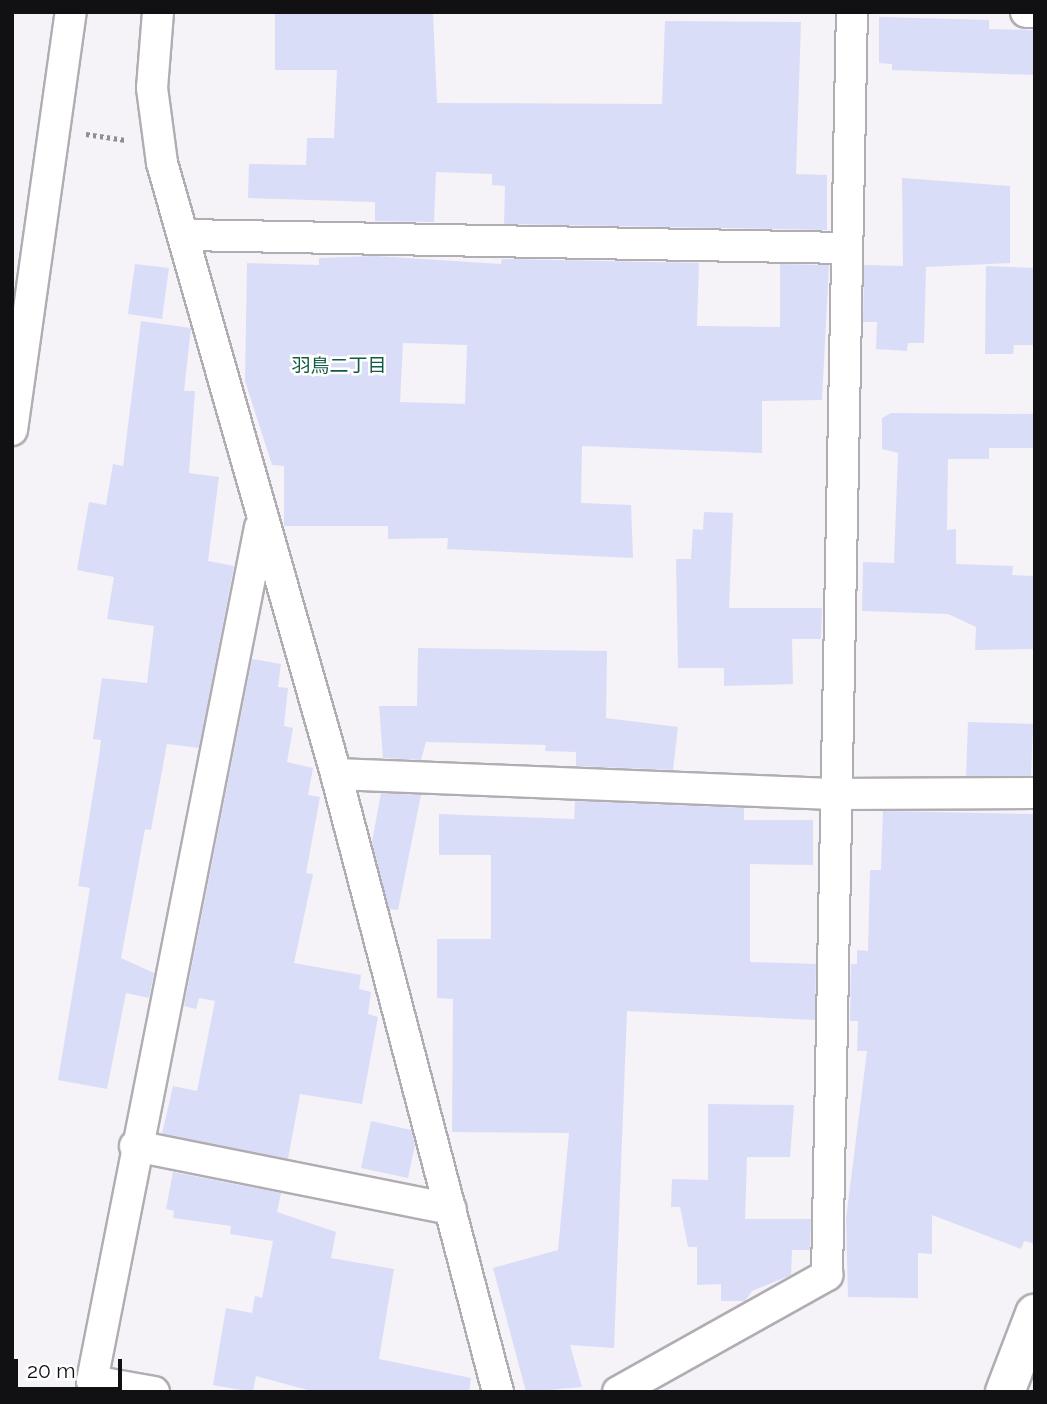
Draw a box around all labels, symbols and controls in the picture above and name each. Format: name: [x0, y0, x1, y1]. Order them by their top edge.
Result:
district label: 羽鳥二丁目: [292, 355, 386, 377]
scale bar: [18, 1344, 126, 1388]
text: 20 m: [27, 1358, 75, 1383]

